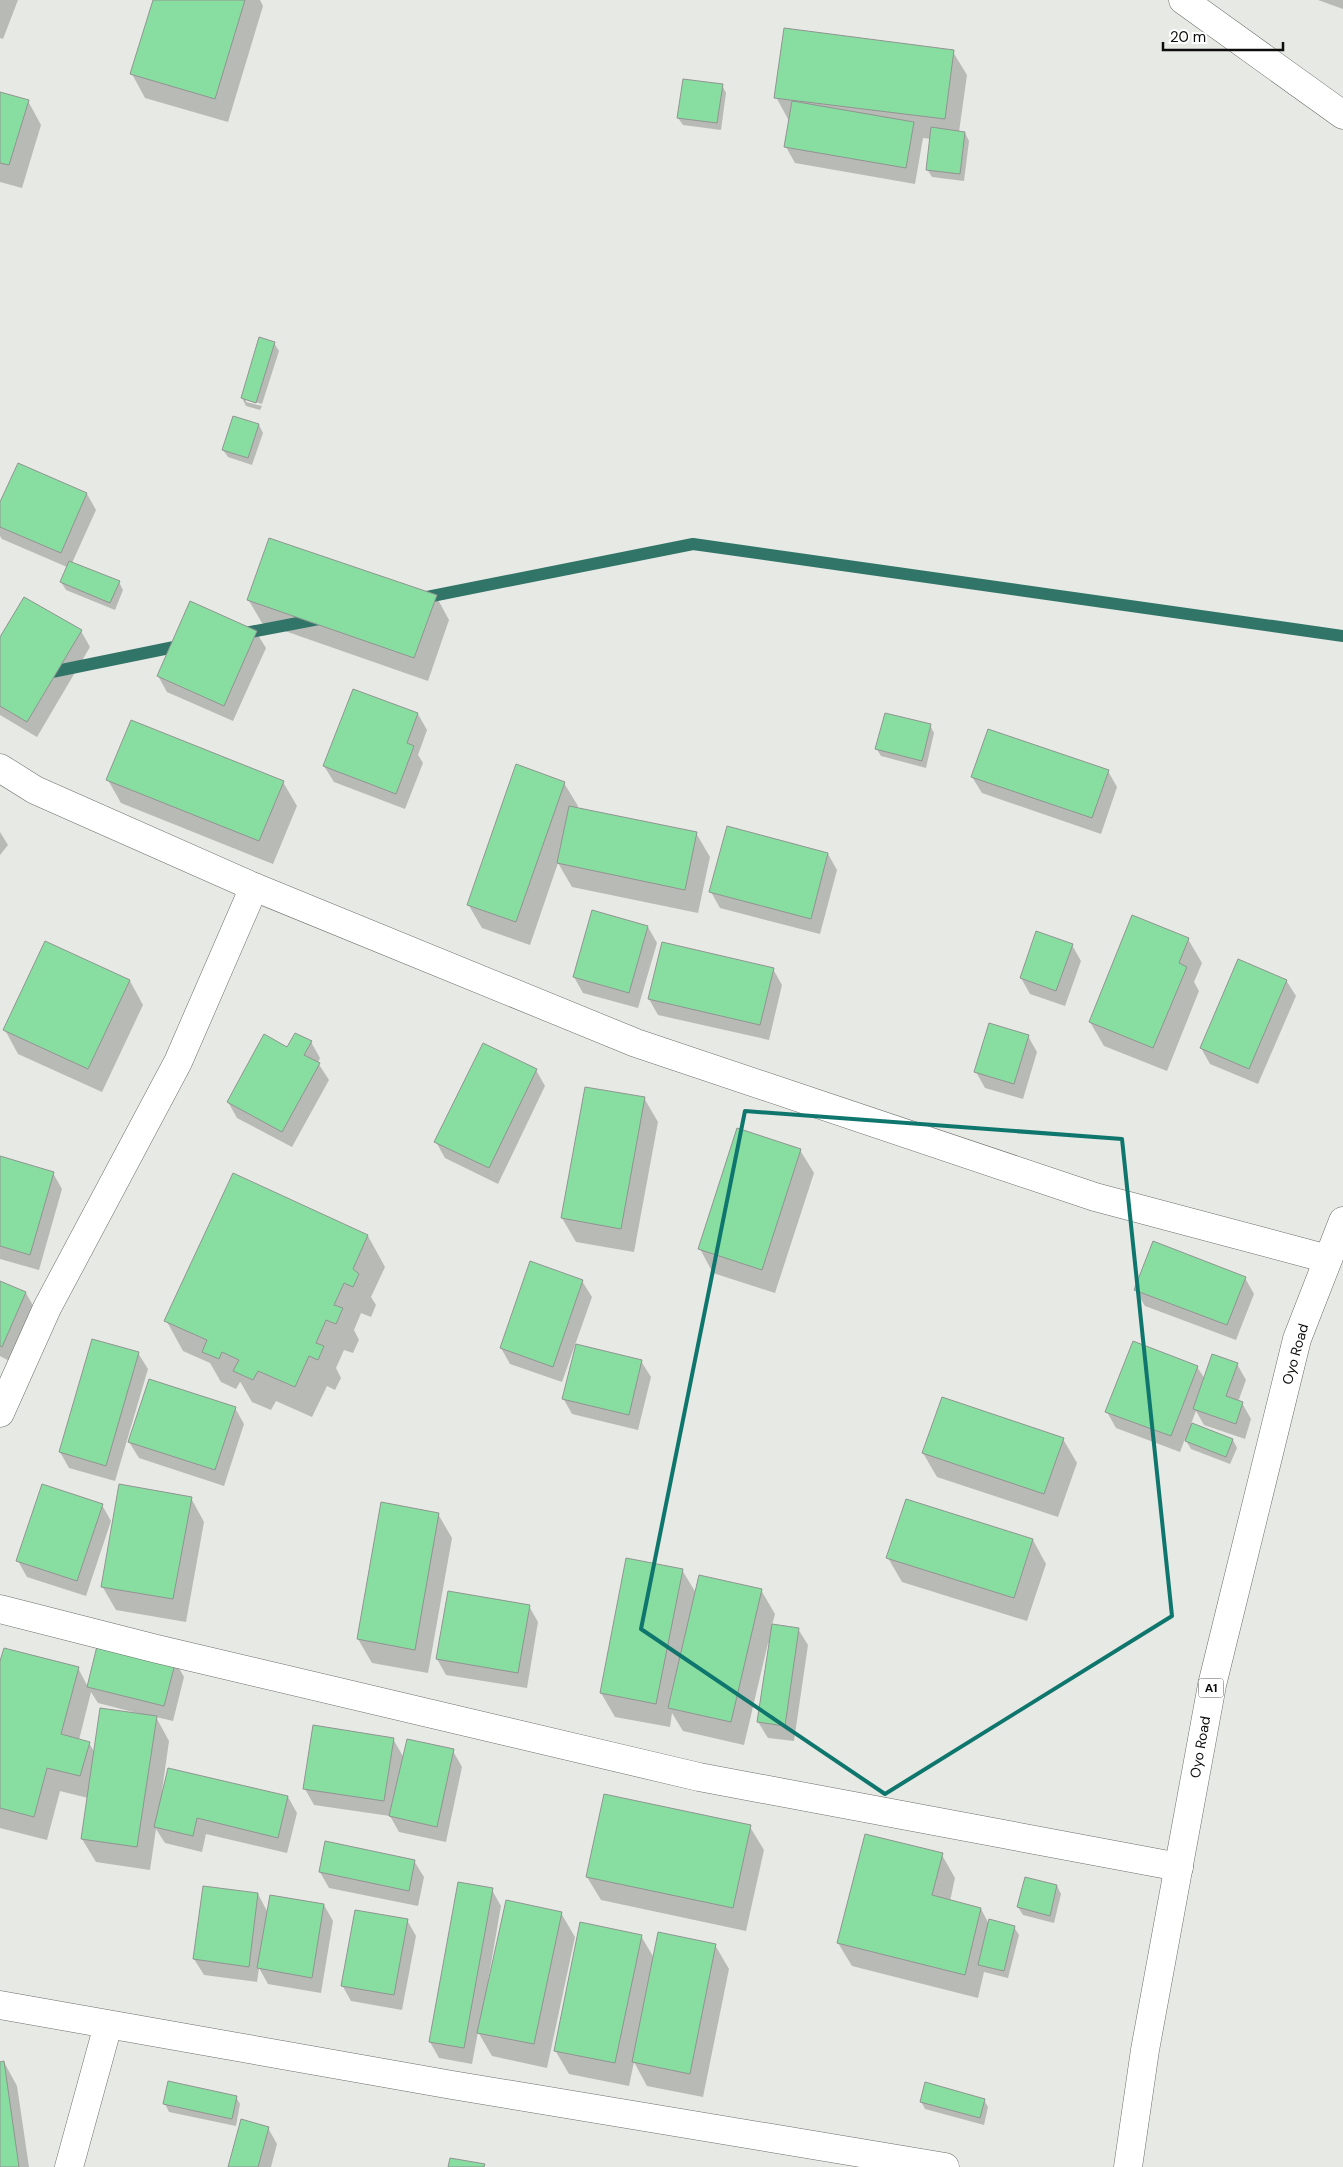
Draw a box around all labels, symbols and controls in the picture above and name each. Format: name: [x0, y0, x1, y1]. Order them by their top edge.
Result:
scale bar: [1163, 20, 1283, 52]
text: 20 m: [1170, 27, 1206, 47]
street label: Oyo Road: [1278, 1321, 1312, 1387]
road number: A1: [1198, 1679, 1224, 1698]
street label: Oyo Road: [1186, 1715, 1214, 1779]

